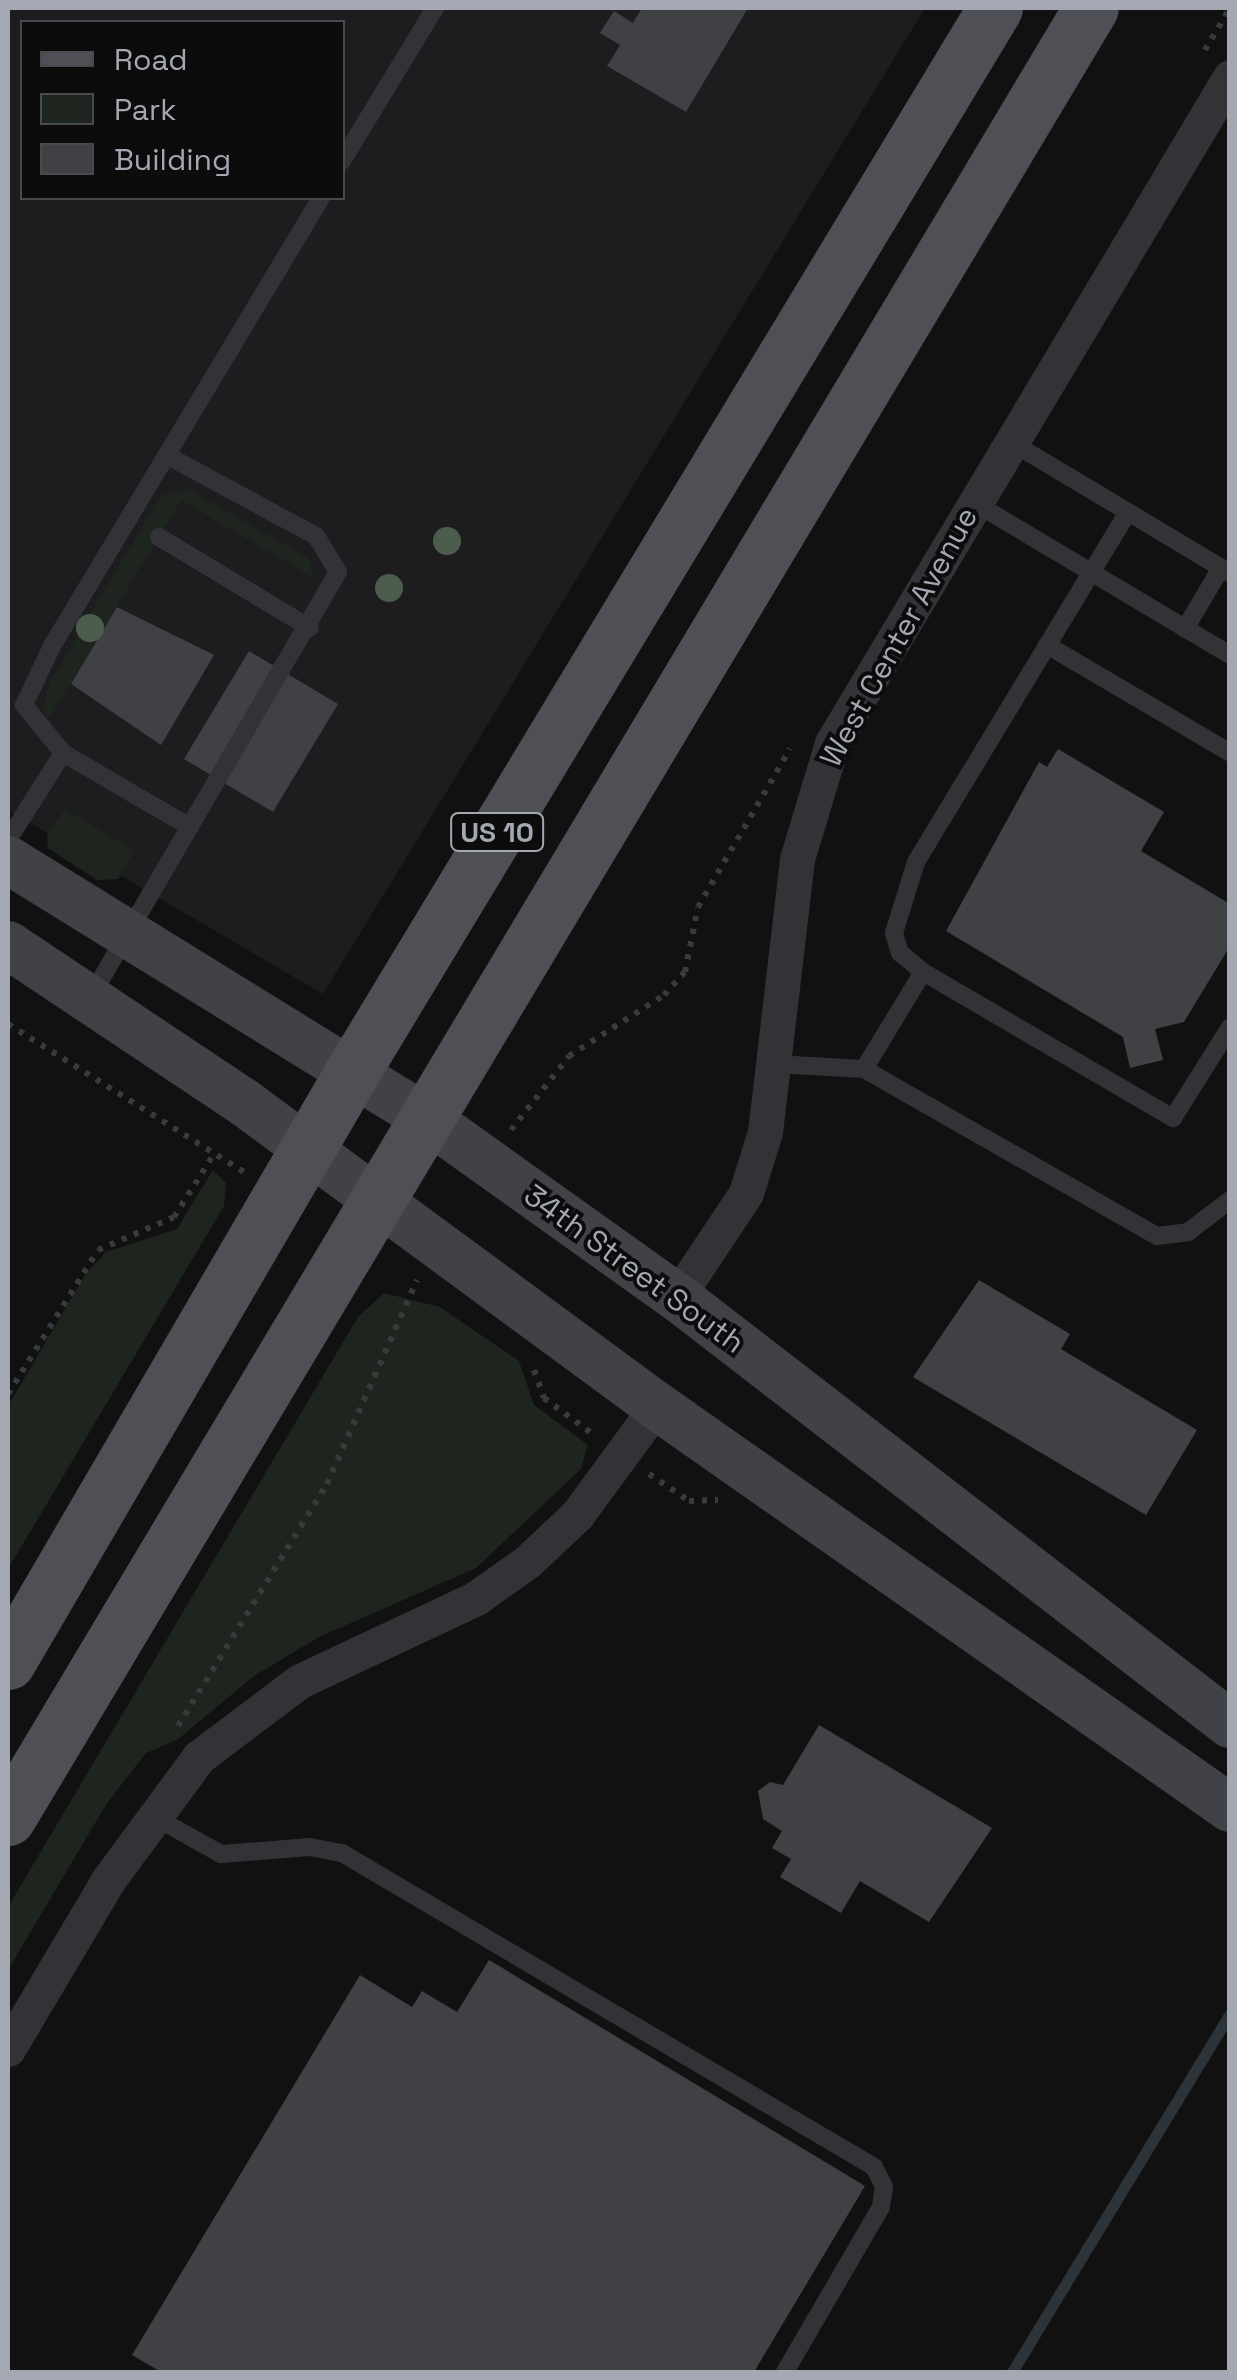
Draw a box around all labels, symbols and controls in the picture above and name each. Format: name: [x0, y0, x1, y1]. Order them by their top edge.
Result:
legend: [20, 20, 345, 200]
text: Road: [114, 40, 188, 79]
text: Park: [114, 90, 176, 129]
text: Building: [114, 140, 231, 179]
street label: West Center Avenue: [813, 501, 985, 773]
road number: US 10: [450, 809, 544, 855]
street label: 34th Street South: [517, 1177, 751, 1361]

